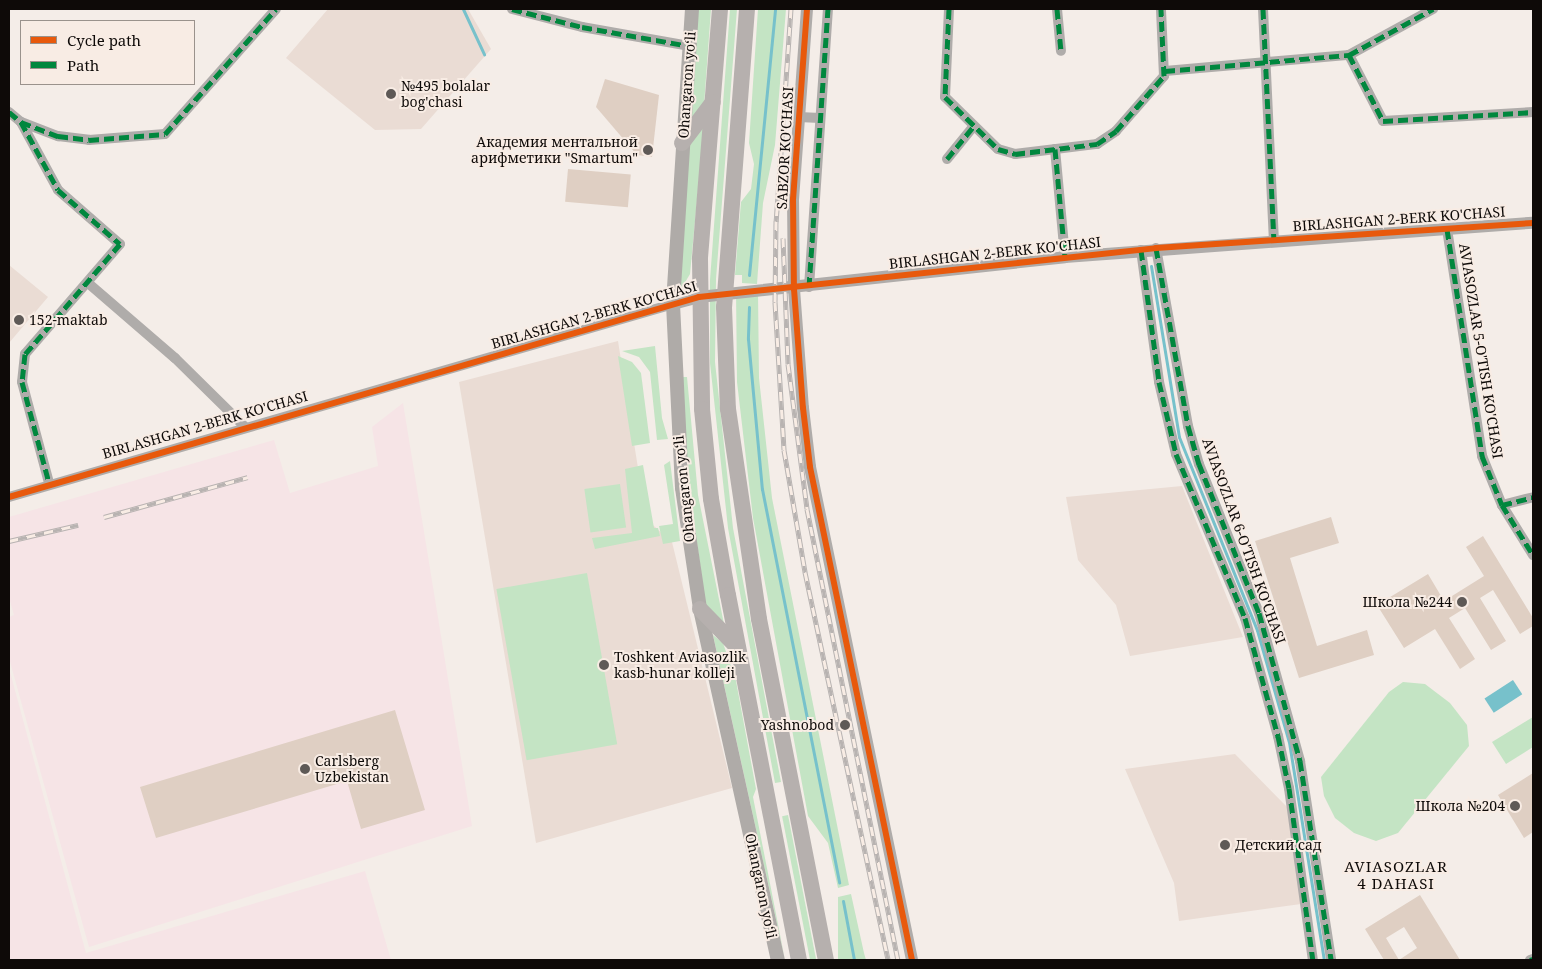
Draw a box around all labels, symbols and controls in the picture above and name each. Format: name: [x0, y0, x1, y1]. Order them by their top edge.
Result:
legend: [20, 20, 195, 85]
text: Cycle path: [67, 30, 141, 50]
street label: Ohangaron yoʻli: [675, 31, 699, 139]
text: Path: [67, 55, 99, 75]
place label: №495 bolalar bog'chasi: [401, 78, 490, 110]
street label: SABZOR KO'CHASI: [773, 86, 797, 210]
marker: №495 bolalar bog'chasi: [385, 88, 397, 100]
place label: Академия ментальной арифметики "Smartum": [471, 134, 638, 166]
marker: Академия ментальной арифметики "Smartum": [642, 144, 654, 156]
street label: BIRLASHGAN 2-BERK KO'CHASI: [1292, 203, 1506, 235]
street label: BIRLASHGAN 2-BERK KO'CHASI: [888, 234, 1102, 272]
street label: AVIASOZLAR 5-O'TISH KO'CHASI: [1456, 242, 1506, 460]
street label: BIRLASHGAN 2-BERK KO'CHASI: [489, 278, 699, 352]
place label: 152-maktab: [29, 312, 108, 328]
marker: 152-maktab: [13, 314, 25, 326]
street label: BIRLASHGAN 2-BERK KO'CHASI: [100, 388, 310, 462]
street label: Ohangaron yoʻli: [670, 435, 698, 543]
street label: AVIASOZLAR 6-O'TISH KO'CHASI: [1199, 436, 1289, 646]
place label: Школа №244: [1363, 594, 1452, 610]
marker: Школа №244: [1456, 596, 1468, 608]
place label: Toshkent Aviasozlik kasb-hunar kolleji: [614, 649, 746, 682]
marker: Toshkent Aviasozlik kasb-hunar kolleji: [598, 659, 610, 671]
place label: Yashnobod: [761, 717, 834, 733]
marker: Yashnobod: [838, 718, 852, 732]
place label: Carlsberg Uzbekistan: [315, 753, 389, 786]
marker: Carlsberg Uzbekistan: [299, 763, 311, 775]
place label: Школа №204: [1416, 798, 1505, 814]
marker: Школа №204: [1509, 800, 1521, 812]
street label: Ohangaron yoʻli: [742, 832, 780, 940]
place label: Детский сад: [1235, 837, 1322, 853]
marker: Детский сад: [1219, 839, 1231, 851]
district label: AVIASOZLAR 4 DAHASI: [1343, 857, 1449, 892]

